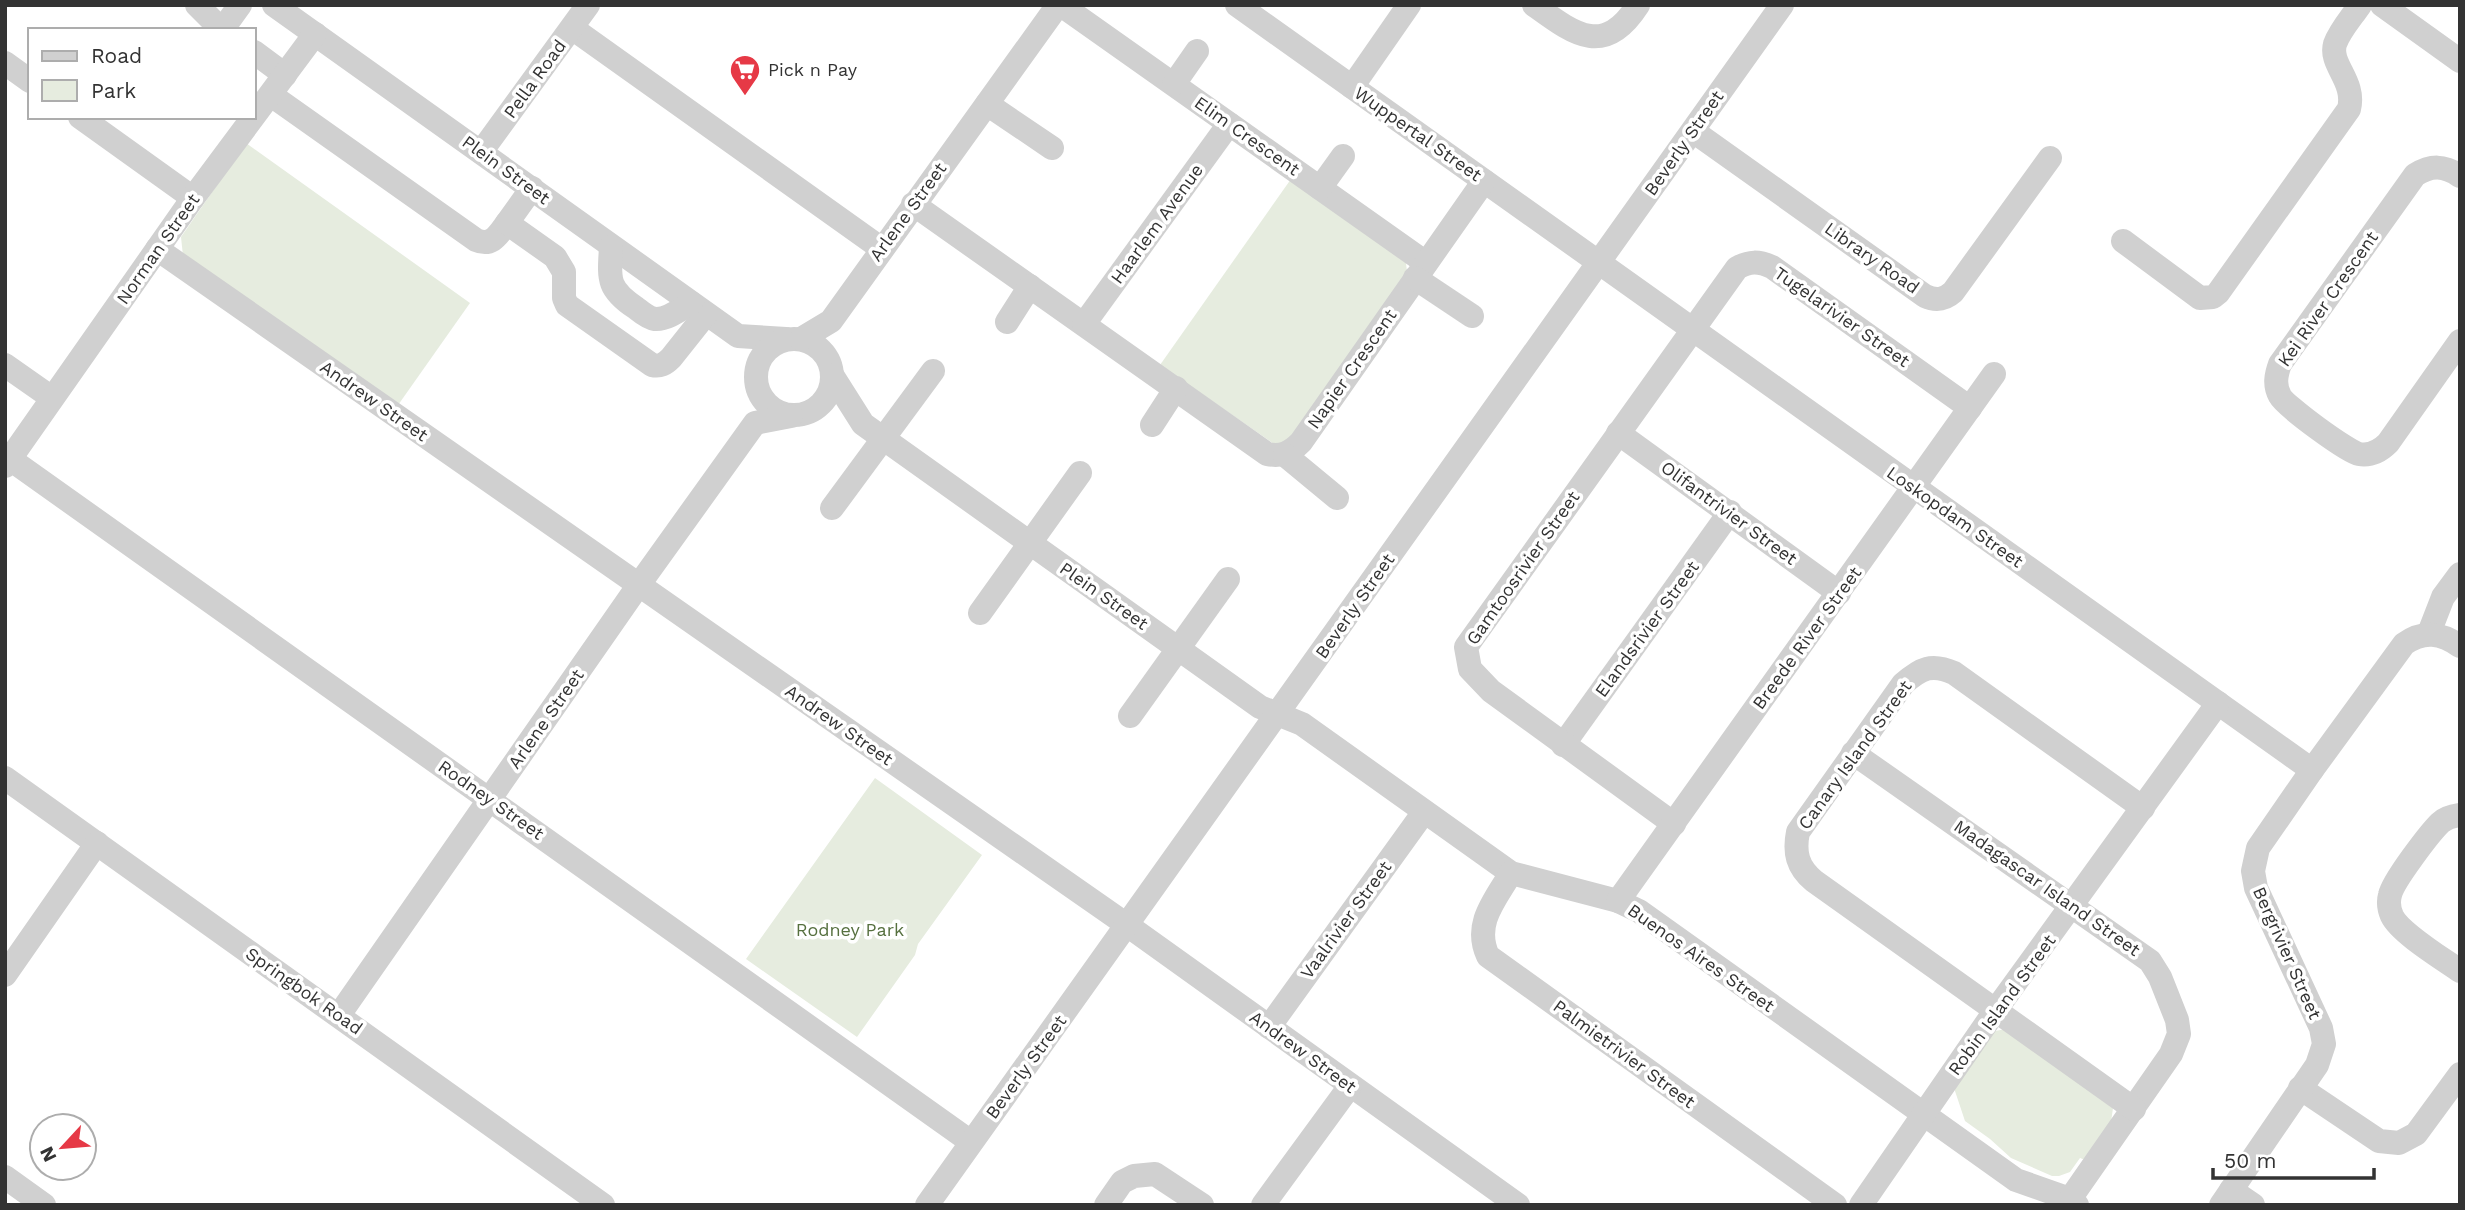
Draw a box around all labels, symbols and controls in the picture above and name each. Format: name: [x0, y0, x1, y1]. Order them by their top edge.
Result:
legend: [28, 28, 256, 119]
street label: Pella Road: [499, 35, 570, 122]
text: Road: [91, 43, 142, 68]
supermarket icon: Pick n Pay: [728, 53, 762, 97]
place label: Pick n Pay: [768, 59, 858, 80]
text: Park: [91, 78, 136, 103]
street label: Wuppertal Street: [1351, 82, 1486, 186]
street label: Beverly Street: [1640, 86, 1728, 199]
street label: Elim Crescent: [1191, 92, 1304, 180]
street label: Plein Street: [458, 131, 555, 209]
street label: Arlene Street: [865, 158, 951, 265]
street label: Haarlem Avenue: [1106, 160, 1207, 288]
street label: Norman Street: [112, 189, 204, 308]
street label: Library Road: [1821, 217, 1924, 298]
street label: Kei River Crescent: [2273, 227, 2382, 370]
street label: Tugelarivier Street: [1771, 262, 1914, 371]
street label: Napier Crescent: [1303, 305, 1401, 433]
street label: Andrew Street: [316, 356, 432, 446]
street label: Olifantrivier Street: [1657, 456, 1802, 569]
street label: Loskopdam Street: [1883, 462, 2028, 572]
street label: Gamtoosrivier Street: [1462, 486, 1584, 649]
street label: Beverly Street: [1311, 549, 1399, 662]
street label: Elandsrivier Street: [1590, 556, 1703, 701]
street label: Plein Street: [1056, 557, 1153, 634]
street label: Breede River Street: [1748, 562, 1866, 713]
street label: Arlene Street: [503, 664, 588, 773]
street label: Canary Island Street: [1793, 676, 1916, 833]
street label: Andrew Street: [781, 680, 897, 770]
street label: Rodney Street: [434, 755, 548, 844]
street label: Madagascar Island Street: [1950, 815, 2145, 960]
street label: Vaalrivier Street: [1296, 856, 1396, 983]
street label: Bergrivier Street: [2249, 883, 2326, 1023]
street label: Buenos Aires Street: [1624, 899, 1779, 1016]
park label: Rodney Park: [796, 919, 904, 940]
street label: Robin Island Street: [1943, 930, 2060, 1079]
street label: Springbok Road: [242, 943, 367, 1039]
street label: Palmietrivier Street: [1549, 995, 1700, 1112]
street label: Andrew Street: [1246, 1006, 1361, 1098]
street label: Beverly Street: [981, 1010, 1071, 1123]
north arrow: [28, 1112, 98, 1182]
scale bar: [2213, 1136, 2374, 1180]
text: N: [35, 1143, 62, 1166]
text: 50 m: [2224, 1148, 2276, 1173]

